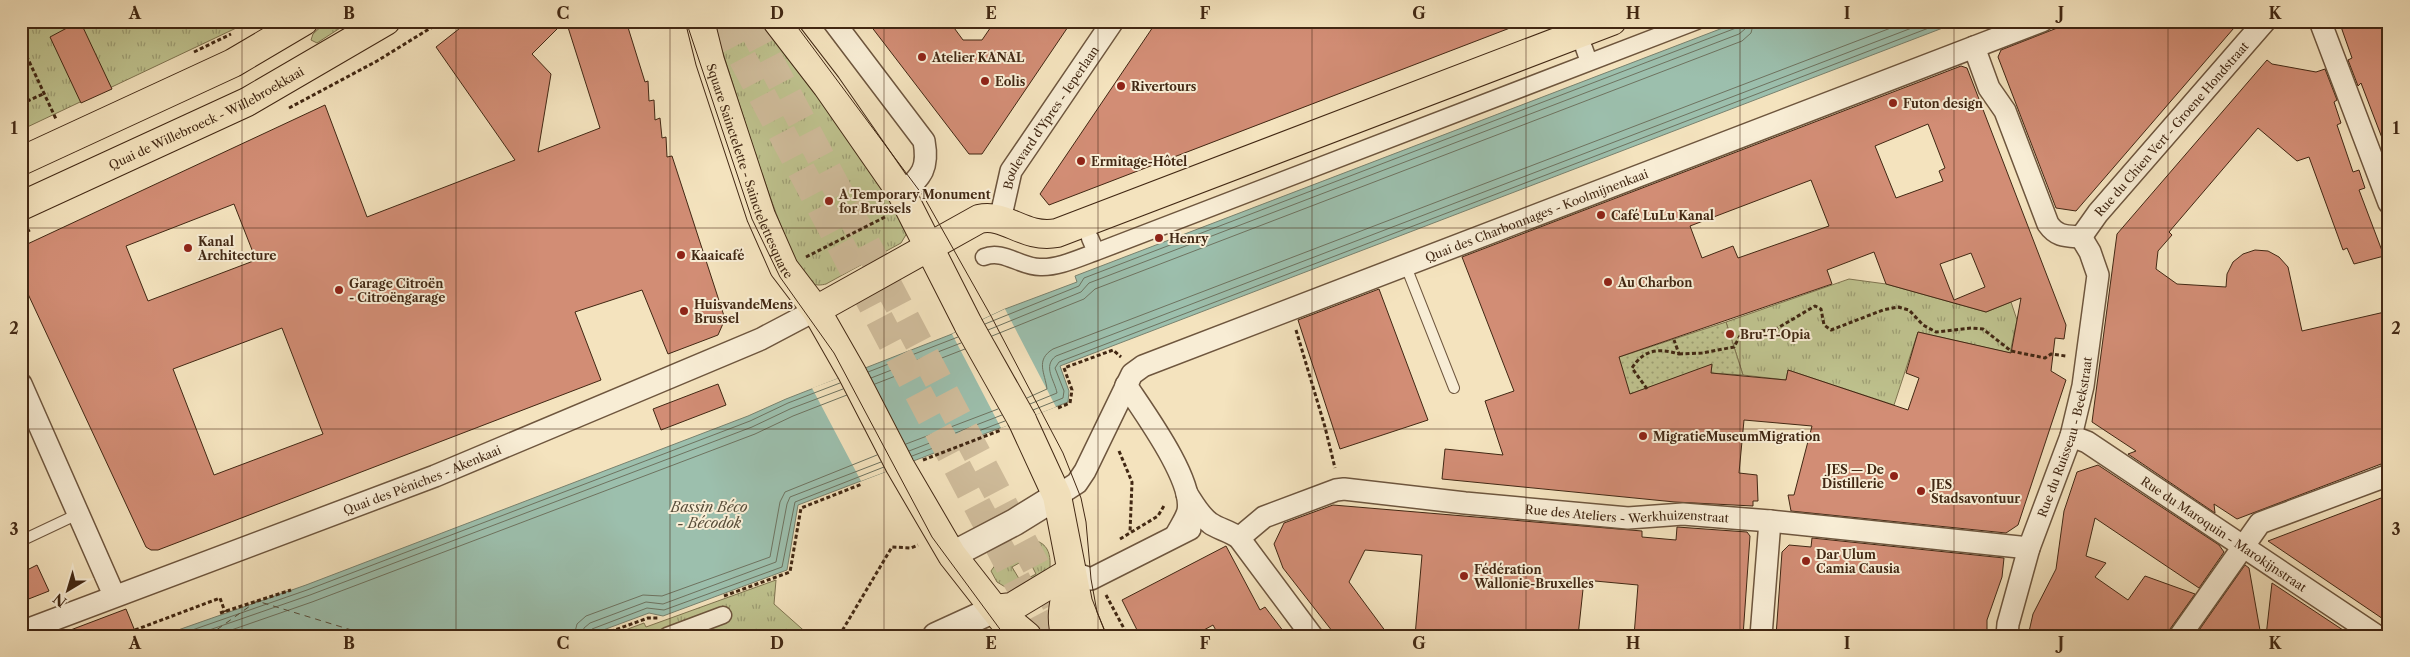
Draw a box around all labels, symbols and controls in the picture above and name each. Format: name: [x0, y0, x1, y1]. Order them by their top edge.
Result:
text: A: [128, 3, 142, 23]
text: B: [343, 3, 355, 23]
text: C: [557, 3, 569, 23]
text: D: [770, 3, 784, 23]
text: E: [985, 3, 997, 23]
text: F: [1200, 3, 1211, 23]
text: G: [1412, 3, 1426, 23]
text: H: [1626, 3, 1640, 23]
text: I: [1844, 3, 1851, 23]
text: J: [2055, 3, 2064, 23]
text: K: [2269, 3, 2283, 23]
street label: Rue du Chien Vert - Groene Hondstraat: [2091, 38, 2252, 219]
street label: Boulevard d'Ypres - Ieperlaan: [1000, 42, 1102, 191]
place label: Atelier KANAL: [931, 50, 1025, 65]
marker: Atelier KANAL: [916, 51, 928, 63]
street label: Square Sainctelette - Sainctelettesquare: [704, 61, 797, 281]
street label: Quai de Willebroeck - Willebroekkaai: [106, 63, 306, 172]
place label: Eolis: [995, 74, 1026, 89]
marker: Eolis: [979, 75, 991, 87]
place label: Rivertours: [1131, 79, 1197, 94]
marker: Rivertours: [1115, 80, 1127, 92]
place label: Futon design: [1903, 96, 1984, 111]
marker: Futon design: [1887, 97, 1899, 109]
text: 1: [10, 118, 18, 138]
text: 1: [2392, 118, 2400, 138]
place label: Ermitage-Hôtel: [1091, 154, 1187, 169]
marker: Ermitage-Hôtel: [1075, 155, 1087, 167]
street label: Quai des Charbonnages - Koolmijnenkaai: [1423, 165, 1650, 265]
place label: A Temporary Monument for Brussels: [838, 187, 991, 216]
marker: A Temporary Monument for Brussels: [823, 195, 835, 207]
place label: Café LuLu Kanal: [1611, 208, 1714, 223]
marker: Café LuLu Kanal: [1595, 209, 1607, 221]
place label: Henry: [1169, 231, 1209, 246]
marker: Henry: [1153, 232, 1165, 244]
place label: Kanal Architecture: [197, 234, 276, 263]
marker: Kanal Architecture: [182, 242, 194, 254]
place label: Kaaicafé: [691, 248, 744, 263]
marker: Kaaicafé: [675, 249, 687, 261]
place label: Au Charbon: [1617, 275, 1693, 290]
place label: Garage Citroën - Citroëngarage: [349, 276, 445, 305]
marker: Au Charbon: [1602, 276, 1614, 288]
marker: Garage Citroën - Citroëngarage: [333, 284, 345, 296]
place label: HuisvandeMens Brussel: [694, 297, 794, 326]
marker: HuisvandeMens Brussel: [678, 305, 690, 317]
text: 2: [9, 318, 19, 338]
text: 2: [2391, 318, 2401, 338]
place label: Bru-T-Opia: [1740, 327, 1811, 342]
marker: Bru-T-Opia: [1724, 328, 1736, 340]
street label: Rue du Ruisseau - Beekstraat: [2034, 355, 2094, 519]
place label: MigratieMuseumMigration: [1653, 429, 1821, 444]
marker: MigratieMuseumMigration: [1637, 430, 1649, 442]
street label: Quai des Péniches - Akenkaai: [341, 442, 504, 517]
place label: JES — De Distillerie: [1822, 462, 1884, 491]
marker: JES — De Distillerie: [1888, 470, 1900, 482]
street label: Rue du Maroquin - Marokijnstraat: [2138, 473, 2310, 595]
place label: JES Stadsavontuur: [1929, 477, 2020, 506]
marker: JES Stadsavontuur: [1915, 485, 1927, 497]
water label: Bassin Béco - Bécodok: [670, 498, 748, 532]
street label: Rue des Ateliers - Werkhuizenstraat: [1524, 501, 1730, 526]
text: 3: [9, 519, 19, 539]
text: 3: [2391, 519, 2401, 539]
place label: Dar Ulum Camia Causia: [1816, 547, 1901, 576]
marker: Dar Ulum Camia Causia: [1800, 555, 1812, 567]
place label: Fédération Wallonie-Bruxelles: [1473, 562, 1594, 591]
north arrow: [42, 564, 92, 614]
marker: Fédération Wallonie-Bruxelles: [1458, 570, 1470, 582]
text: N: [50, 589, 70, 611]
text: A: [128, 633, 142, 653]
text: B: [343, 633, 355, 653]
text: C: [557, 633, 569, 653]
text: D: [770, 633, 784, 653]
text: E: [985, 633, 997, 653]
text: F: [1200, 633, 1211, 653]
text: G: [1412, 633, 1426, 653]
text: H: [1626, 633, 1640, 653]
text: I: [1844, 633, 1851, 653]
text: J: [2055, 633, 2064, 653]
text: K: [2269, 633, 2283, 653]

